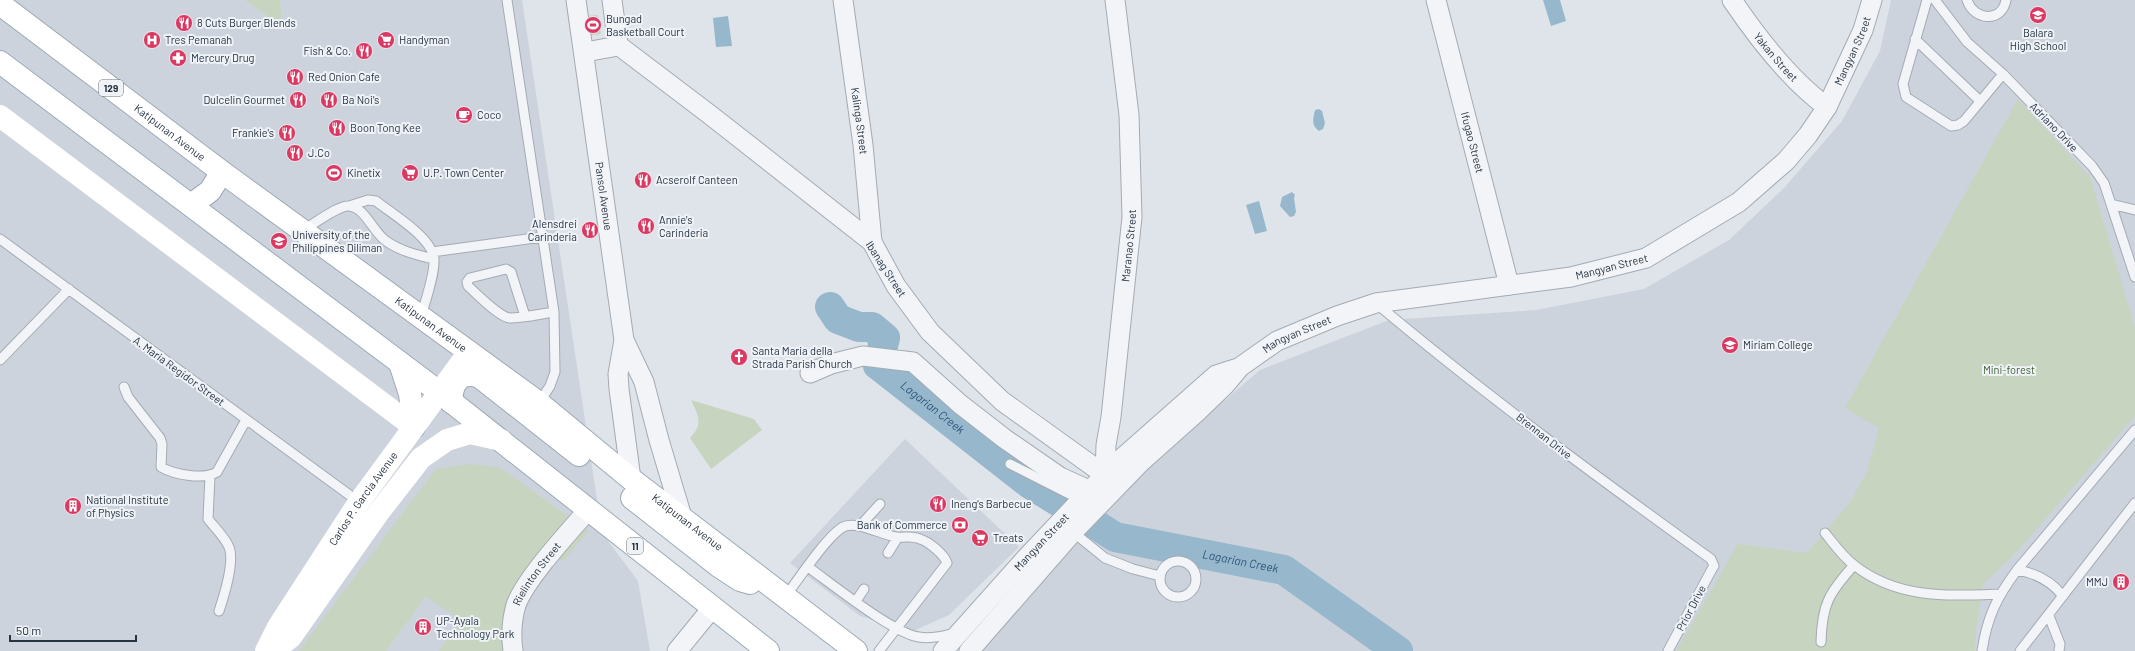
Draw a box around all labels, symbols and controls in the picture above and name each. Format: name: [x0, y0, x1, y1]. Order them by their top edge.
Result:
school or university icon: Balara High School: [2028, 5, 2048, 25]
place label: Bungad Basketball Court: [606, 12, 684, 38]
restaurant icon: 8 Cuts Burger Blends: [174, 13, 194, 33]
sports icon: Bungad Basketball Court: [583, 15, 603, 35]
street label: Mangyan Street: [1831, 15, 1873, 87]
place label: 8 Cuts Burger Blends: [197, 16, 296, 29]
place label: Balara High School: [2010, 26, 2066, 52]
hospital icon: Tres Pemanah: [142, 30, 162, 50]
supermarket icon: Handyman: [376, 30, 396, 50]
street label: Yakan Street: [1751, 30, 1801, 84]
place label: Tres Pemanah: [165, 33, 232, 46]
place label: Handyman: [399, 33, 449, 46]
restaurant icon: Fish & Co.: [354, 41, 374, 61]
place label: Fish & Co.: [303, 44, 351, 57]
pharmacy icon: Mercury Drug: [168, 48, 188, 68]
place label: Mercury Drug: [191, 51, 255, 64]
restaurant icon: Red Onion Cafe: [285, 67, 305, 87]
place label: Red Onion Cafe: [308, 70, 380, 83]
road number: 129: [99, 80, 123, 96]
street label: Kalinga Street: [849, 86, 871, 155]
restaurant icon: Dulcelin Gourmet: [288, 90, 308, 110]
restaurant icon: Ba Noi's: [319, 90, 339, 110]
place label: Dulcelin Gourmet: [203, 93, 285, 106]
place label: Ba Noi's: [342, 93, 379, 106]
street label: Adriano Drive: [2028, 99, 2081, 154]
street label: Katipunan Avenue: [132, 101, 208, 163]
cafe icon: Coco: [454, 105, 474, 125]
place label: Coco: [477, 108, 501, 121]
street label: Ifugao Street: [1459, 110, 1487, 174]
restaurant icon: Boon Tong Kee: [327, 118, 347, 138]
place label: Boon Tong Kee: [350, 121, 421, 134]
restaurant icon: Frankie's: [277, 123, 297, 143]
place label: Frankie's: [232, 126, 274, 139]
restaurant icon: J.Co: [285, 143, 305, 163]
place label: J.Co: [308, 146, 330, 159]
street label: Pansol Avenue: [593, 161, 615, 231]
sports icon: Kinetix: [324, 163, 344, 183]
supermarket icon: U.P. Town Center: [400, 163, 420, 183]
place label: Kinetix: [347, 166, 380, 179]
place label: U.P. Town Center: [423, 166, 504, 179]
restaurant icon: Acserolf Canteen: [633, 170, 653, 190]
place label: Acserolf Canteen: [656, 173, 738, 186]
street label: Maranao Street: [1118, 209, 1138, 283]
place label: Annie's Carinderia: [659, 213, 708, 239]
restaurant icon: Annie's Carinderia: [636, 216, 656, 236]
place label: Alensdrei Carinderia: [528, 217, 577, 243]
restaurant icon: Alensdrei Carinderia: [580, 220, 600, 240]
place label: University of the Philippines Diliman: [292, 228, 382, 254]
school or university icon: University of the Philippines Diliman: [269, 231, 289, 251]
street label: Ibanag Street: [864, 238, 909, 299]
street label: Mangyan Street: [1574, 251, 1649, 282]
street label: Katipunan Avenue: [393, 293, 470, 354]
street label: Mangyan Street: [1260, 312, 1333, 355]
street label: A. Maria Regidor Street: [131, 333, 227, 408]
school or university icon: Miriam College: [1720, 335, 1740, 355]
place label: Miriam College: [1743, 338, 1813, 351]
place label: Santa Maria della Strada Parish Church: [752, 344, 852, 370]
church icon: Santa Maria della Strada Parish Church: [729, 347, 749, 367]
park label: Mini-forest: [1983, 363, 2035, 376]
water label: Lagarian Creek: [898, 378, 968, 436]
street label: Brennan Drive: [1514, 410, 1575, 461]
street label: Carlos P. Garcia Avenue: [326, 449, 400, 548]
street label: Katipunan Avenue: [650, 491, 726, 553]
place label: National Institute of Physics: [86, 493, 169, 519]
restaurant icon: Ineng's Barbecue: [928, 494, 948, 514]
building icon: National Institute of Physics: [63, 496, 83, 516]
place label: Ineng's Barbecue: [951, 497, 1032, 510]
street label: Mangyan Street: [1011, 510, 1071, 573]
bank icon: Bank of Commerce: [950, 515, 970, 535]
place label: Bank of Commerce: [857, 518, 947, 531]
supermarket icon: Treats: [970, 528, 990, 548]
place label: Treats: [993, 531, 1023, 544]
road number: 11: [627, 538, 643, 554]
street label: Rielinton Street: [509, 539, 563, 607]
water label: Lagarian Creek: [1201, 546, 1280, 575]
building icon: MMJ: [2111, 572, 2131, 592]
place label: MMJ: [2086, 575, 2108, 588]
street label: Prior Drive: [1673, 583, 1708, 633]
place label: UP-Ayala Technology Park: [436, 614, 515, 640]
scale bar: [10, 617, 136, 643]
building icon: UP-Ayala Technology Park: [413, 617, 433, 637]
text: 50 m: [16, 623, 41, 637]

